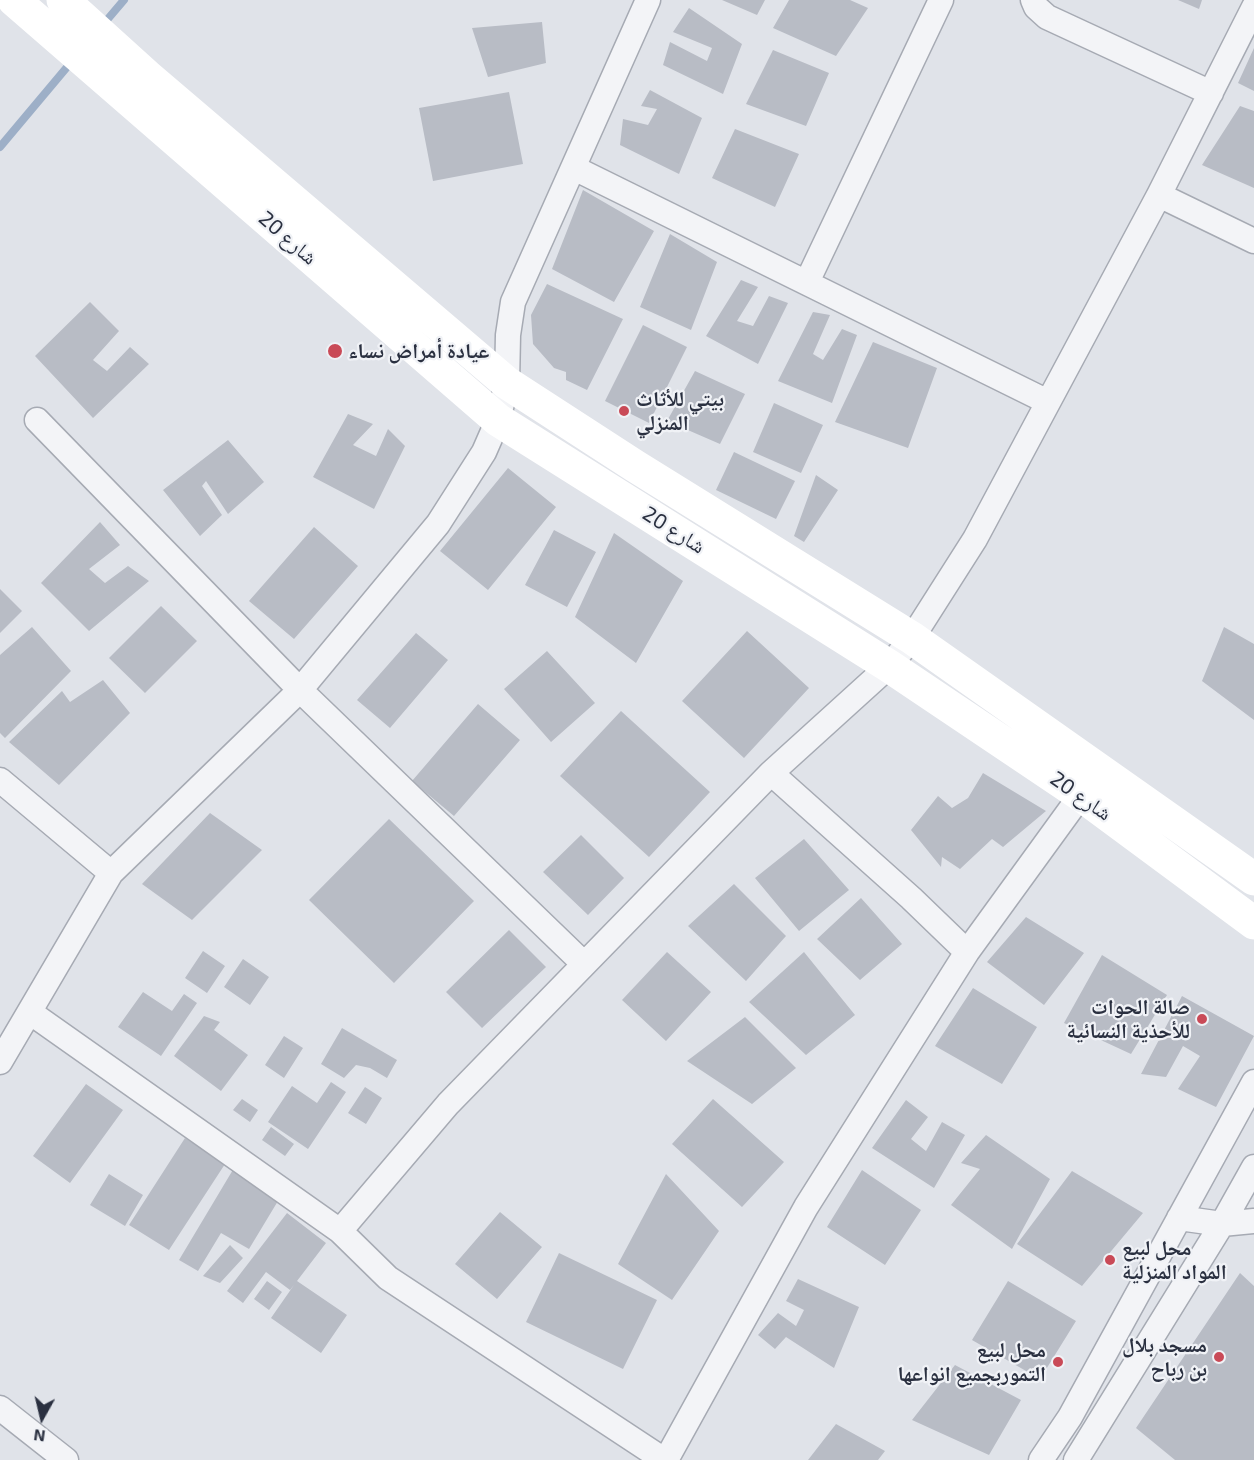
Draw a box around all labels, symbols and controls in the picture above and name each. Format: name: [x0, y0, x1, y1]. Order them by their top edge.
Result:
street label: شارع 20: [254, 206, 322, 270]
place label: عيادة أمراض نساء: [348, 338, 489, 364]
marker: عيادة أمراض نساء: [326, 342, 344, 360]
place label: بيتي للأثاث المنزلي: [636, 386, 724, 436]
marker: بيتي للأثاث المنزلي: [617, 404, 631, 418]
street label: شارع 20: [638, 501, 710, 559]
street label: شارع 20: [1045, 766, 1117, 826]
place label: صالة الحوات للأحذية النسائية: [1066, 994, 1190, 1044]
marker: صالة الحوات للأحذية النسائية: [1195, 1012, 1209, 1026]
place label: محل لبيع المواد المنزلية: [1122, 1235, 1227, 1285]
marker: محل لبيع المواد المنزلية: [1103, 1253, 1117, 1267]
place label: مسجد بلال بن رباح: [1122, 1332, 1207, 1382]
place label: محل لبيع التموربجميع انواعها: [898, 1337, 1046, 1387]
marker: مسجد بلال بن رباح: [1212, 1350, 1226, 1364]
marker: محل لبيع التموربجميع انواعها: [1051, 1355, 1065, 1369]
north arrow: [12, 1388, 72, 1448]
text: N: [32, 1426, 46, 1447]

